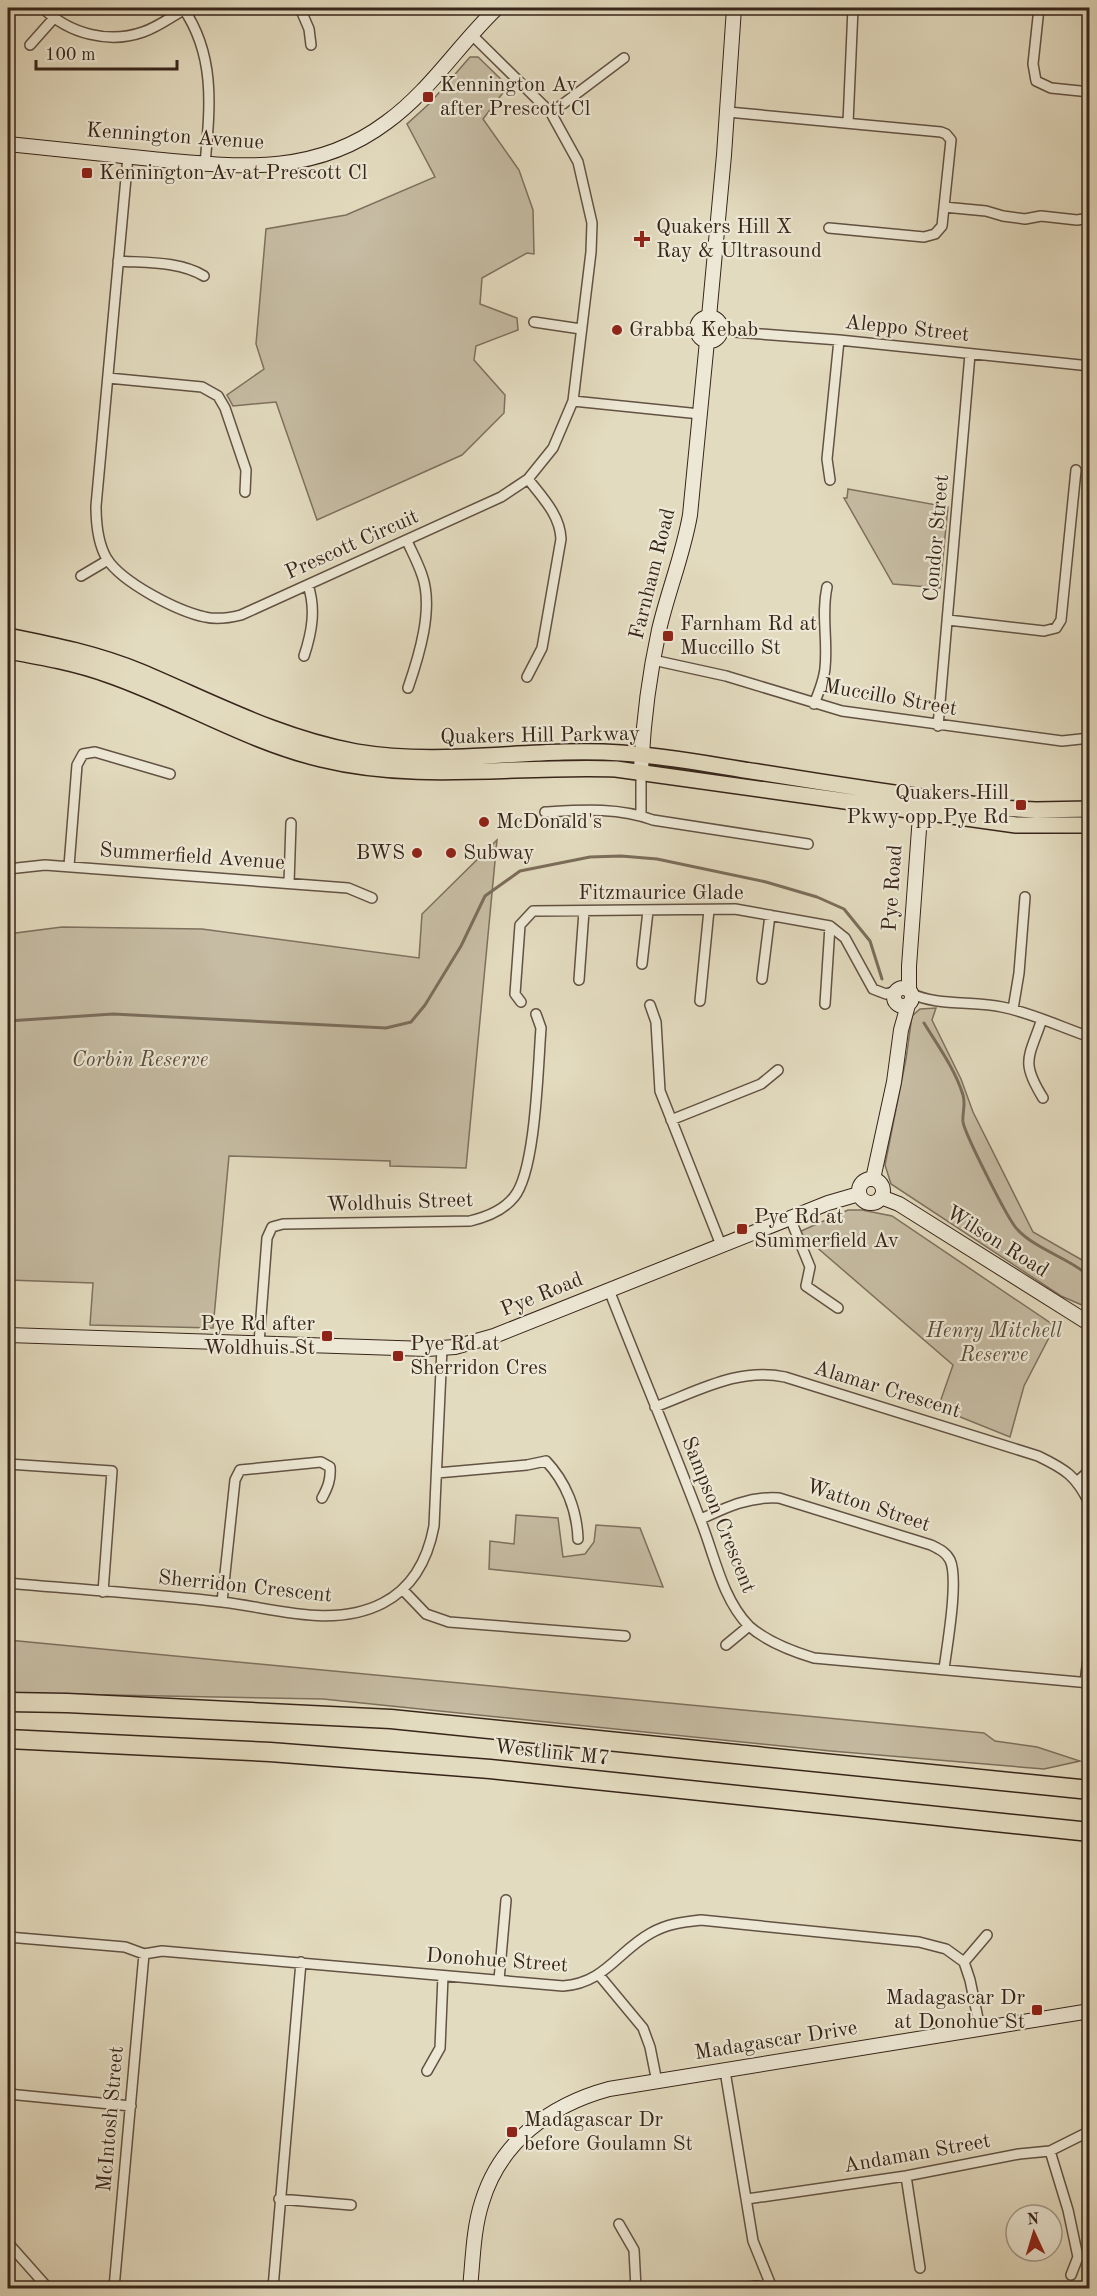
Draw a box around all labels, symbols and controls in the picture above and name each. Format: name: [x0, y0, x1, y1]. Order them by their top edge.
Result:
scale bar: [36, 33, 177, 71]
text: 100 m: [45, 46, 96, 64]
place label: Kennington Av after Prescott Cl: [440, 75, 591, 120]
marker: Kennington Av after Prescott Cl: [421, 90, 435, 104]
street label: Kennington Avenue: [85, 120, 265, 154]
place label: Kennington Av at Prescott Cl: [99, 163, 368, 184]
marker: Kennington Av at Prescott Cl: [80, 166, 94, 180]
place label: Quakers Hill X Ray & Ultrasound: [656, 217, 822, 262]
marker: Quakers Hill X Ray & Ultrasound: [633, 230, 651, 248]
street label: Aleppo Street: [844, 312, 970, 346]
place label: Grabba Kebab: [629, 320, 758, 341]
marker: Grabba Kebab: [610, 323, 624, 337]
street label: Condor Street: [921, 474, 953, 602]
street label: Prescott Circuit: [282, 506, 422, 584]
street label: Farnham Road: [627, 506, 679, 642]
place label: Farnham Rd at Muccillo St: [680, 614, 817, 659]
marker: Farnham Rd at Muccillo St: [661, 629, 675, 643]
street label: Muccillo Street: [821, 676, 959, 720]
street label: Quakers Hill Parkway: [440, 724, 640, 748]
place label: Quakers Hill Pkwy opp Pye Rd: [847, 783, 1009, 828]
marker: Quakers Hill Pkwy opp Pye Rd: [1014, 798, 1028, 812]
place label: McDonald's: [496, 812, 602, 833]
marker: McDonald's: [477, 815, 491, 829]
street label: Summerfield Avenue: [99, 840, 285, 874]
place label: BWS: [356, 843, 405, 864]
place label: Subway: [463, 843, 534, 864]
street label: Pye Road: [880, 844, 907, 932]
marker: BWS: [410, 846, 424, 860]
marker: Subway: [444, 846, 458, 860]
street label: Fitzmaurice Glade: [578, 883, 744, 904]
park label: Corbin Reserve: [72, 1050, 208, 1071]
street label: Woldhuis Street: [326, 1190, 474, 1216]
street label: Wilson Road: [942, 1202, 1052, 1282]
place label: Pye Rd at Summerfield Av: [754, 1207, 899, 1252]
marker: Pye Rd at Summerfield Av: [735, 1222, 749, 1236]
street label: Pye Road: [498, 1269, 586, 1321]
place label: Pye Rd after Woldhuis St: [200, 1314, 315, 1359]
park label: Henry Mitchell Reserve: [925, 1321, 1062, 1366]
marker: Pye Rd after Woldhuis St: [320, 1329, 334, 1343]
place label: Pye Rd at Sherridon Cres: [410, 1334, 547, 1379]
marker: Pye Rd at Sherridon Cres: [391, 1349, 405, 1363]
street label: Alamar Crescent: [811, 1358, 963, 1422]
street label: Sampson Crescent: [677, 1434, 759, 1596]
street label: Watton Street: [803, 1476, 933, 1536]
street label: Sherridon Crescent: [157, 1567, 333, 1607]
street label: Westlink M7: [493, 1737, 611, 1769]
street label: Donohue Street: [425, 1946, 569, 1976]
place label: Madagascar Dr at Donohue St: [886, 1988, 1025, 2033]
marker: Madagascar Dr at Donohue St: [1030, 2003, 1044, 2017]
street label: Madagascar Drive: [693, 2018, 859, 2064]
street label: McIntosh Street: [94, 2045, 128, 2193]
place label: Madagascar Dr before Goulamn St: [524, 2110, 693, 2155]
marker: Madagascar Dr before Goulamn St: [505, 2125, 519, 2139]
street label: Andaman Street: [842, 2131, 992, 2177]
north arrow: [1004, 2203, 1064, 2263]
text: N: [1026, 2212, 1041, 2228]

